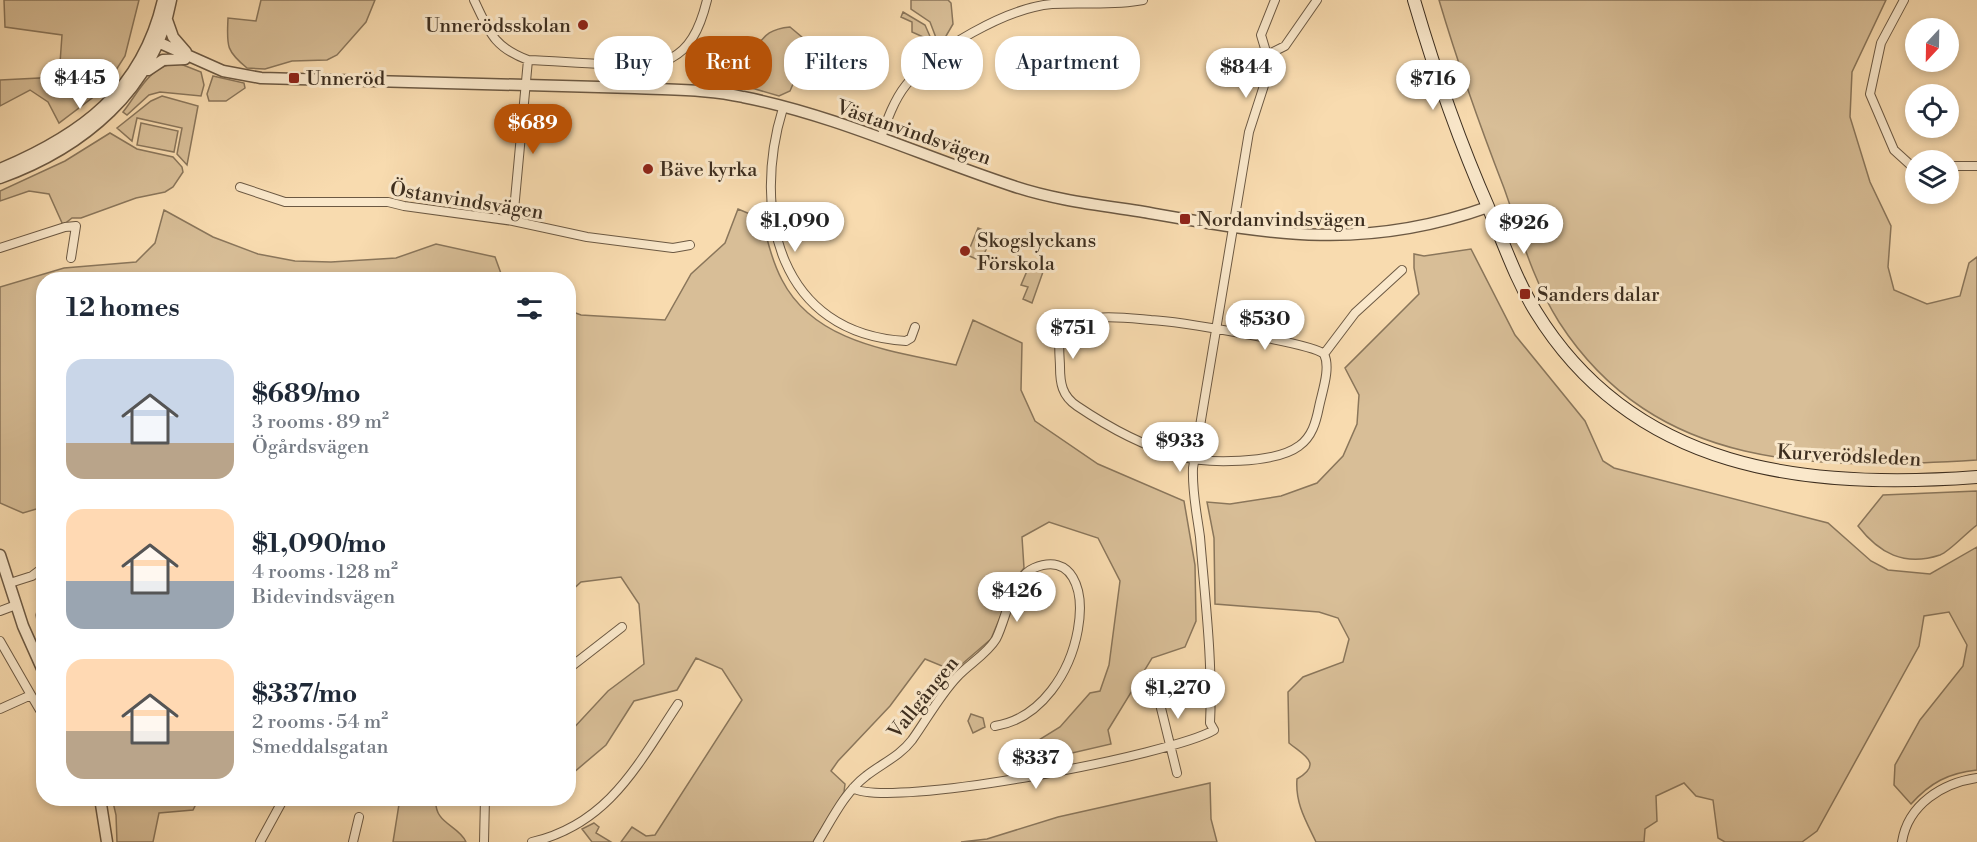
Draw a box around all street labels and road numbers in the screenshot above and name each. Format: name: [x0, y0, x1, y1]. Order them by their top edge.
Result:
street label: Västanvindsvägen: [832, 95, 994, 172]
street label: Östanvindsvägen: [388, 176, 545, 226]
street label: Kurverödsleden: [1776, 440, 1922, 473]
street label: Vallgången: [883, 652, 965, 745]

